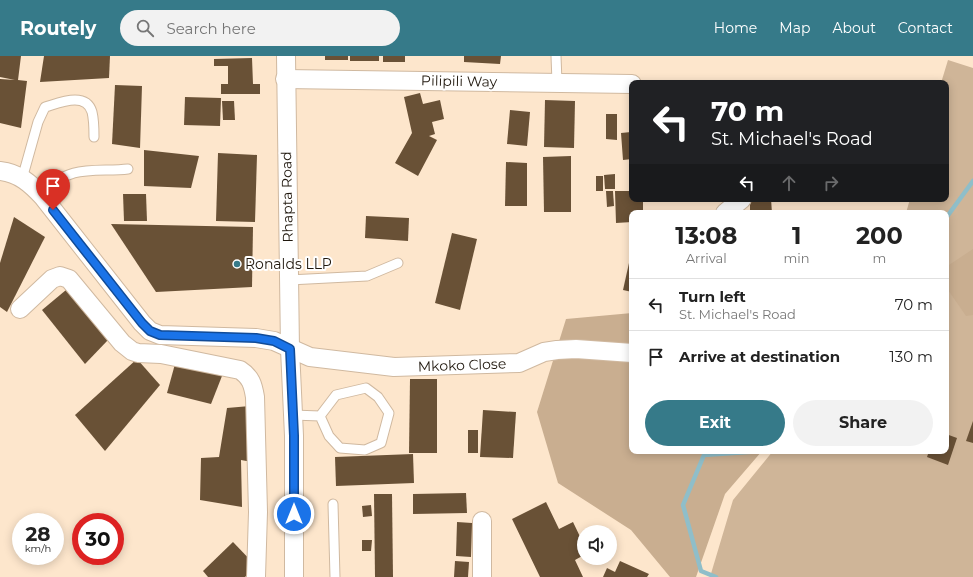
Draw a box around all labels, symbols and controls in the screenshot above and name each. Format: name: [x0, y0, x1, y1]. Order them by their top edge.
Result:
search box: [120, 10, 400, 46]
text: Routely: [20, 17, 96, 40]
icon: search: [134, 17, 156, 39]
text: Search here: [166, 19, 256, 38]
text: Home: [714, 19, 757, 37]
text: Map: [779, 19, 810, 37]
text: About: [832, 19, 876, 37]
text: Contact: [898, 19, 953, 37]
street label: Pilipili Way: [421, 71, 498, 91]
text: 70 m: [711, 94, 784, 128]
icon: left: [645, 96, 697, 148]
text: St. Michael's Road: [711, 128, 873, 150]
street label: Rhapta Road: [277, 151, 297, 243]
pin: [36, 169, 70, 210]
icon: left: [736, 172, 758, 194]
icon: ahead: [778, 172, 800, 194]
icon: right: [820, 172, 842, 194]
icon: arrive: [42, 175, 64, 197]
text: 13:08: [675, 221, 737, 250]
text: 1: [792, 221, 801, 250]
text: 200: [856, 221, 903, 250]
text: Arrival: [686, 250, 727, 266]
text: min: [784, 250, 810, 266]
text: m: [872, 250, 886, 266]
place label: Ronalds LLP: [245, 255, 332, 273]
marker: Ronalds LLP: [232, 259, 242, 269]
text: Turn left: [679, 287, 746, 306]
icon: left: [645, 294, 667, 316]
text: 70 m: [895, 295, 933, 314]
text: St. Michael's Road: [679, 306, 796, 322]
icon: arrive: [645, 346, 667, 368]
text: Arrive at destination: [679, 347, 840, 366]
text: 130 m: [889, 347, 933, 366]
street label: Mkoko Close: [417, 354, 507, 376]
button: Exit: [645, 400, 785, 446]
button: Share: [793, 400, 933, 446]
position arrow: [273, 493, 315, 535]
speed limit sign: 30: [72, 513, 124, 565]
text: 28: [26, 522, 51, 546]
map controls: [577, 525, 617, 565]
button: sound: [577, 525, 617, 565]
text: km/h: [25, 542, 51, 555]

